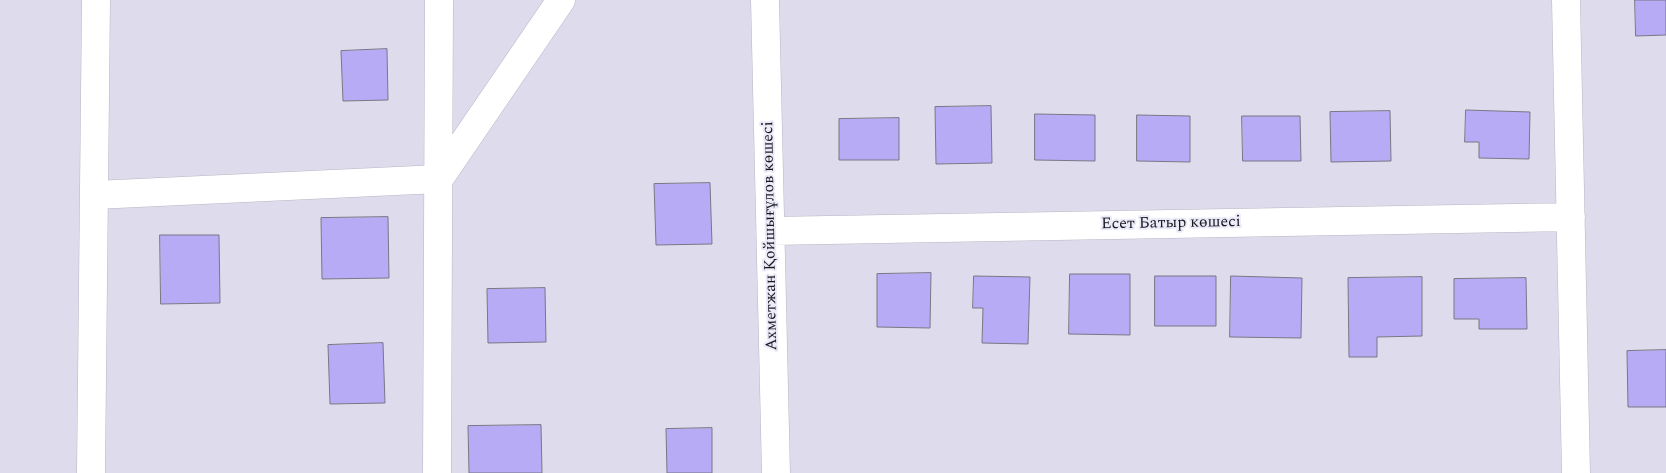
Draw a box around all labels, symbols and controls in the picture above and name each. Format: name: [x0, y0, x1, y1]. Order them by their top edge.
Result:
street label: Ахметжан Қойшығұлов көшесі: [759, 121, 783, 351]
street label: Есет Батыр көшесі: [1101, 213, 1241, 235]

